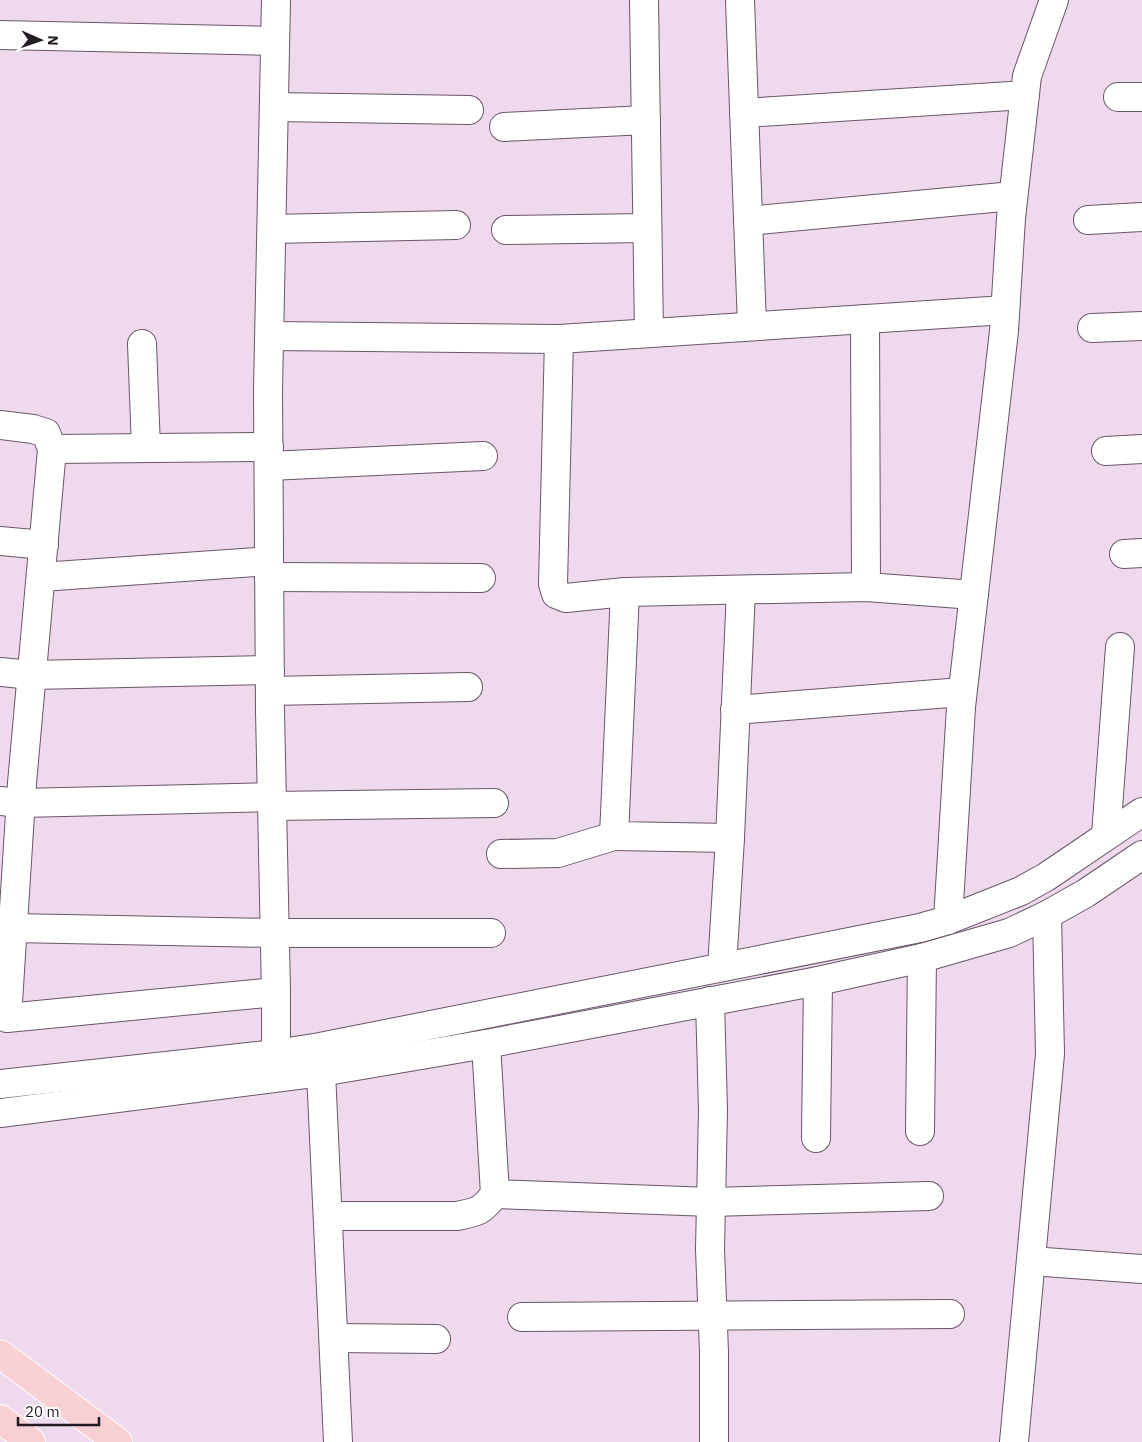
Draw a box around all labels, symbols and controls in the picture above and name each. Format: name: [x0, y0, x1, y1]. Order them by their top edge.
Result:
north arrow: [15, 15, 65, 65]
text: N: [44, 35, 62, 46]
scale bar: [18, 1394, 99, 1426]
text: 20 m: [25, 1402, 60, 1421]

